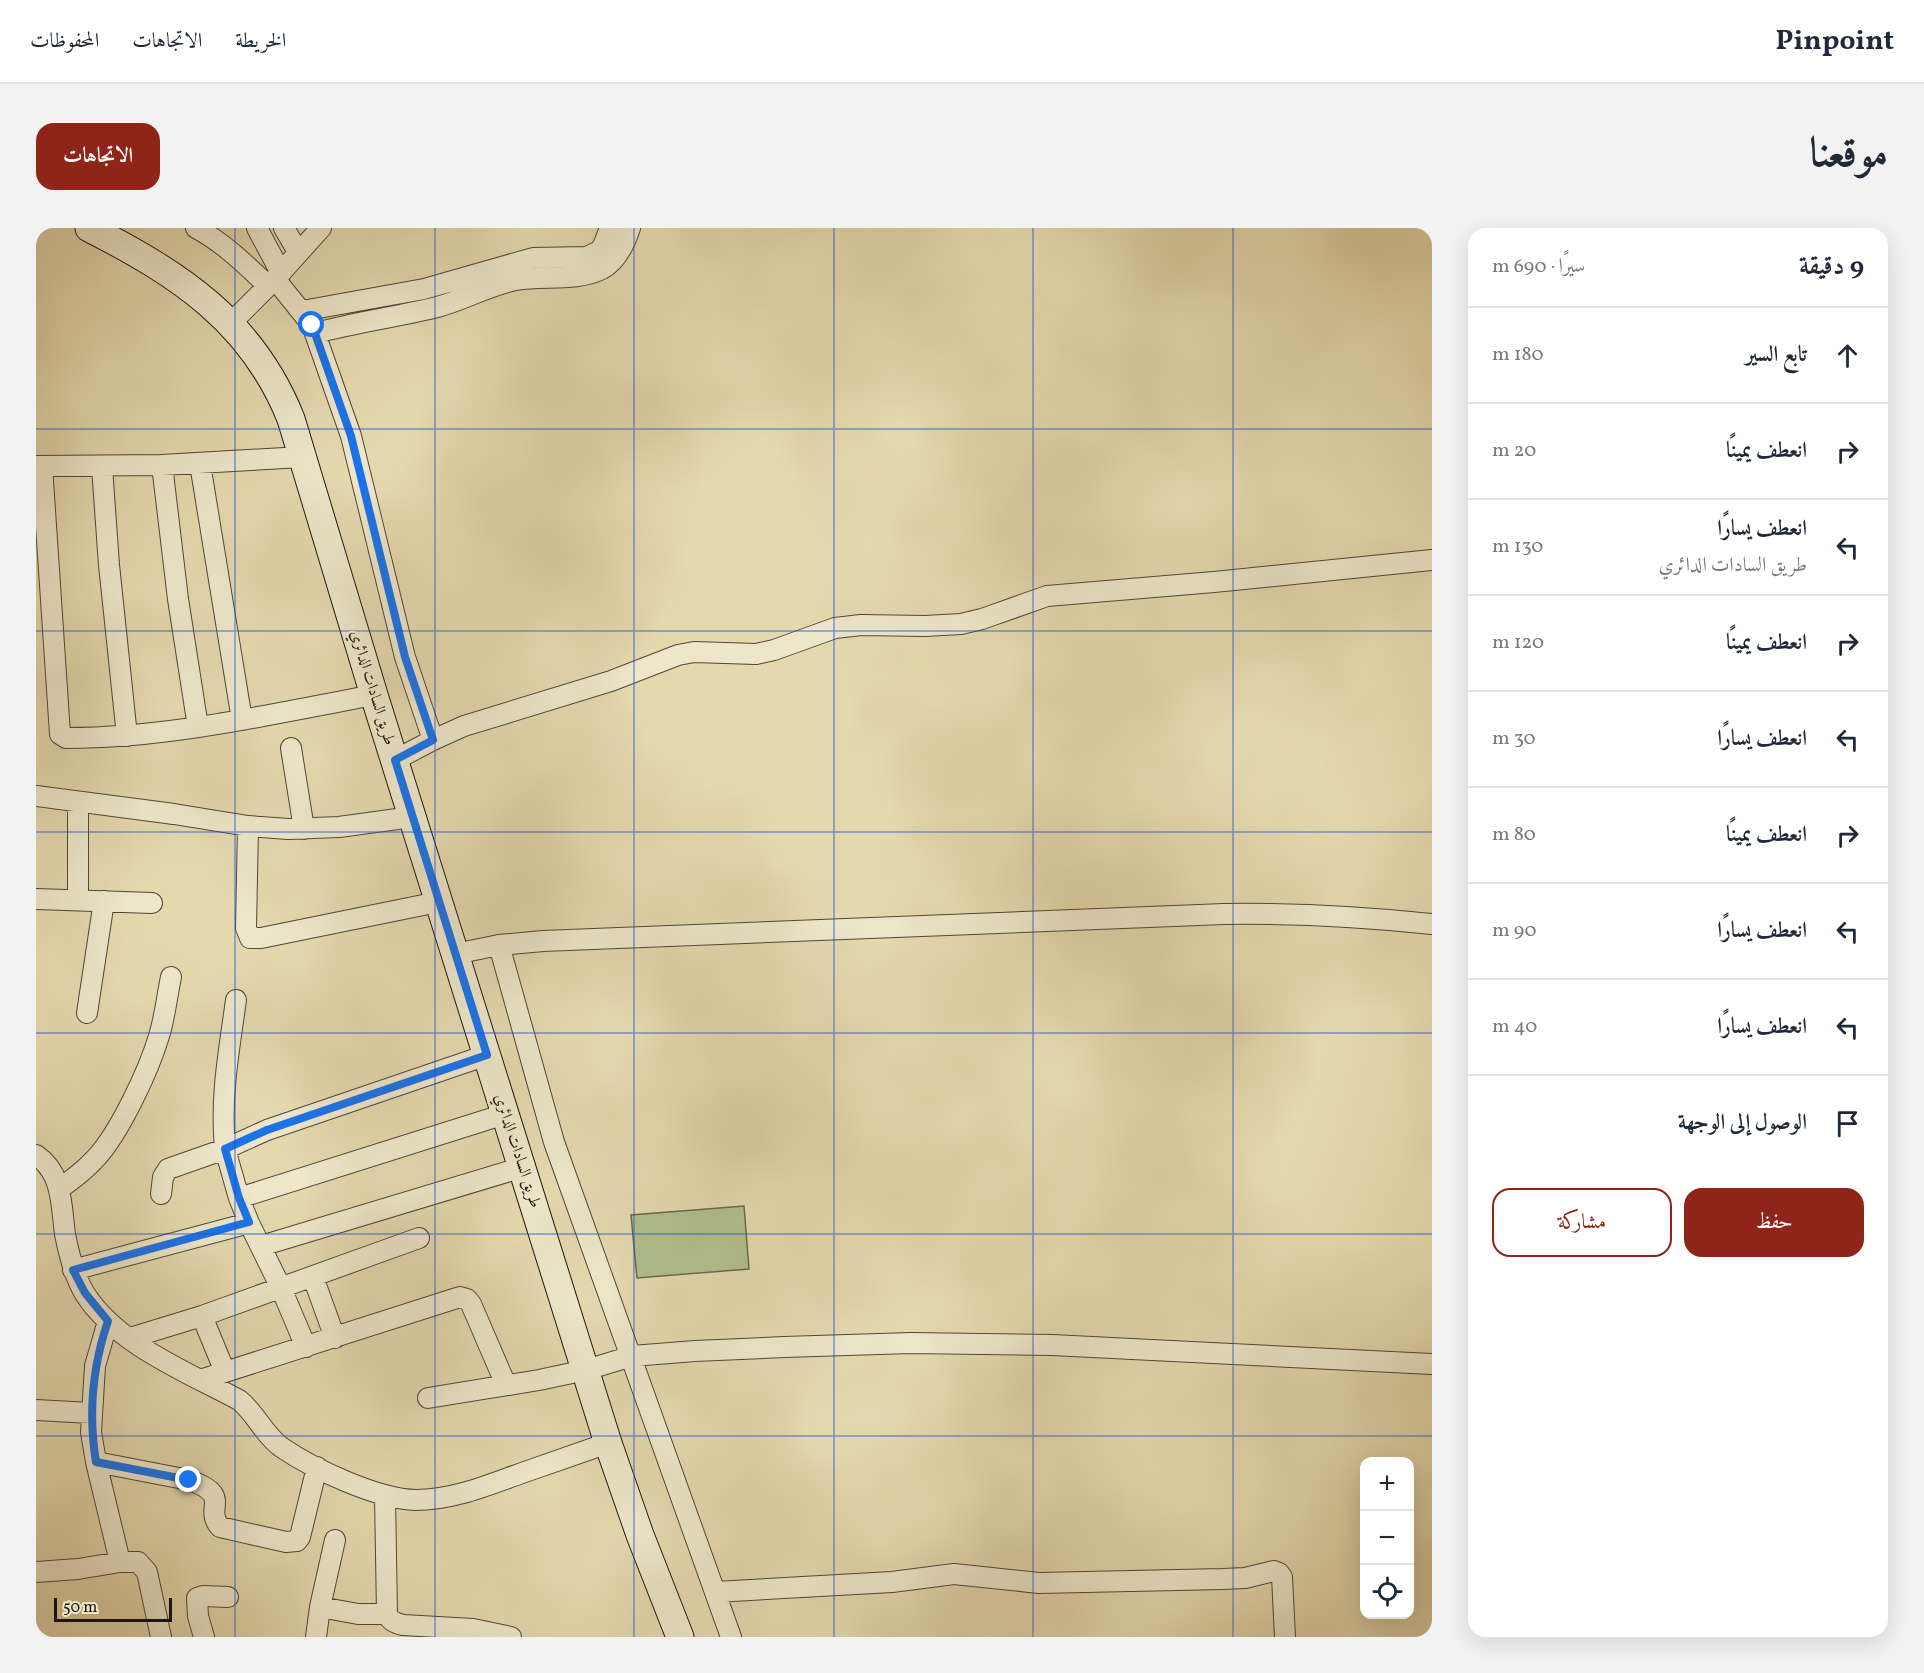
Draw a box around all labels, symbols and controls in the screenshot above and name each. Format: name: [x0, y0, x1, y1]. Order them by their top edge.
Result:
text: Pinpoint: [1776, 22, 1894, 61]
text: المحفوظات: [30, 27, 99, 56]
text: الاتجاهات: [132, 27, 202, 56]
text: الخريطة: [235, 27, 286, 56]
button: الاتجاهات: [36, 123, 160, 190]
text: موقعنا: [1810, 126, 1888, 185]
text: 9 دقيقة: [1799, 249, 1864, 285]
text: سيرًا · 690 m: [1492, 253, 1585, 281]
route start: [298, 311, 324, 337]
icon: ahead: [1831, 339, 1864, 372]
text: تابع السير: [1745, 340, 1807, 371]
text: 180 m: [1492, 341, 1544, 369]
icon: right: [1831, 435, 1864, 468]
text: انعطف يمينًا: [1726, 436, 1807, 467]
text: 20 m: [1492, 437, 1536, 465]
text: انعطف يسارًا: [1717, 514, 1807, 545]
icon: left: [1831, 531, 1864, 564]
text: 130 m: [1492, 533, 1543, 561]
text: طريق السادات الدائري: [1658, 552, 1807, 580]
icon: right: [1831, 627, 1864, 660]
street label: طريق السادات الدائري: [344, 628, 400, 748]
text: انعطف يمينًا: [1726, 628, 1807, 659]
text: 120 m: [1492, 629, 1544, 657]
icon: left: [1831, 723, 1864, 756]
text: انعطف يسارًا: [1717, 724, 1807, 755]
text: 30 m: [1492, 725, 1536, 753]
icon: right: [1831, 819, 1864, 852]
text: انعطف يمينًا: [1726, 820, 1807, 851]
text: 80 m: [1492, 821, 1536, 849]
icon: left: [1831, 915, 1864, 948]
text: انعطف يسارًا: [1717, 916, 1807, 947]
text: 90 m: [1492, 917, 1537, 945]
icon: left: [1831, 1011, 1864, 1044]
text: انعطف يسارًا: [1717, 1012, 1807, 1043]
text: 40 m: [1492, 1013, 1537, 1041]
street label: طريق السادات الدائري: [488, 1091, 546, 1211]
icon: arrive: [1831, 1107, 1864, 1140]
text: الوصول إلى الوجهة: [1678, 1108, 1807, 1139]
button: مشاركة: [1492, 1188, 1672, 1257]
button: حفظ: [1684, 1188, 1864, 1257]
map controls: [1360, 1457, 1414, 1619]
button: +: [1360, 1457, 1414, 1511]
route end: [175, 1466, 201, 1492]
button: −: [1360, 1511, 1414, 1565]
button: locate: [1360, 1565, 1414, 1619]
scale bar: [54, 1595, 172, 1622]
text: 50 m: [63, 1597, 97, 1619]

